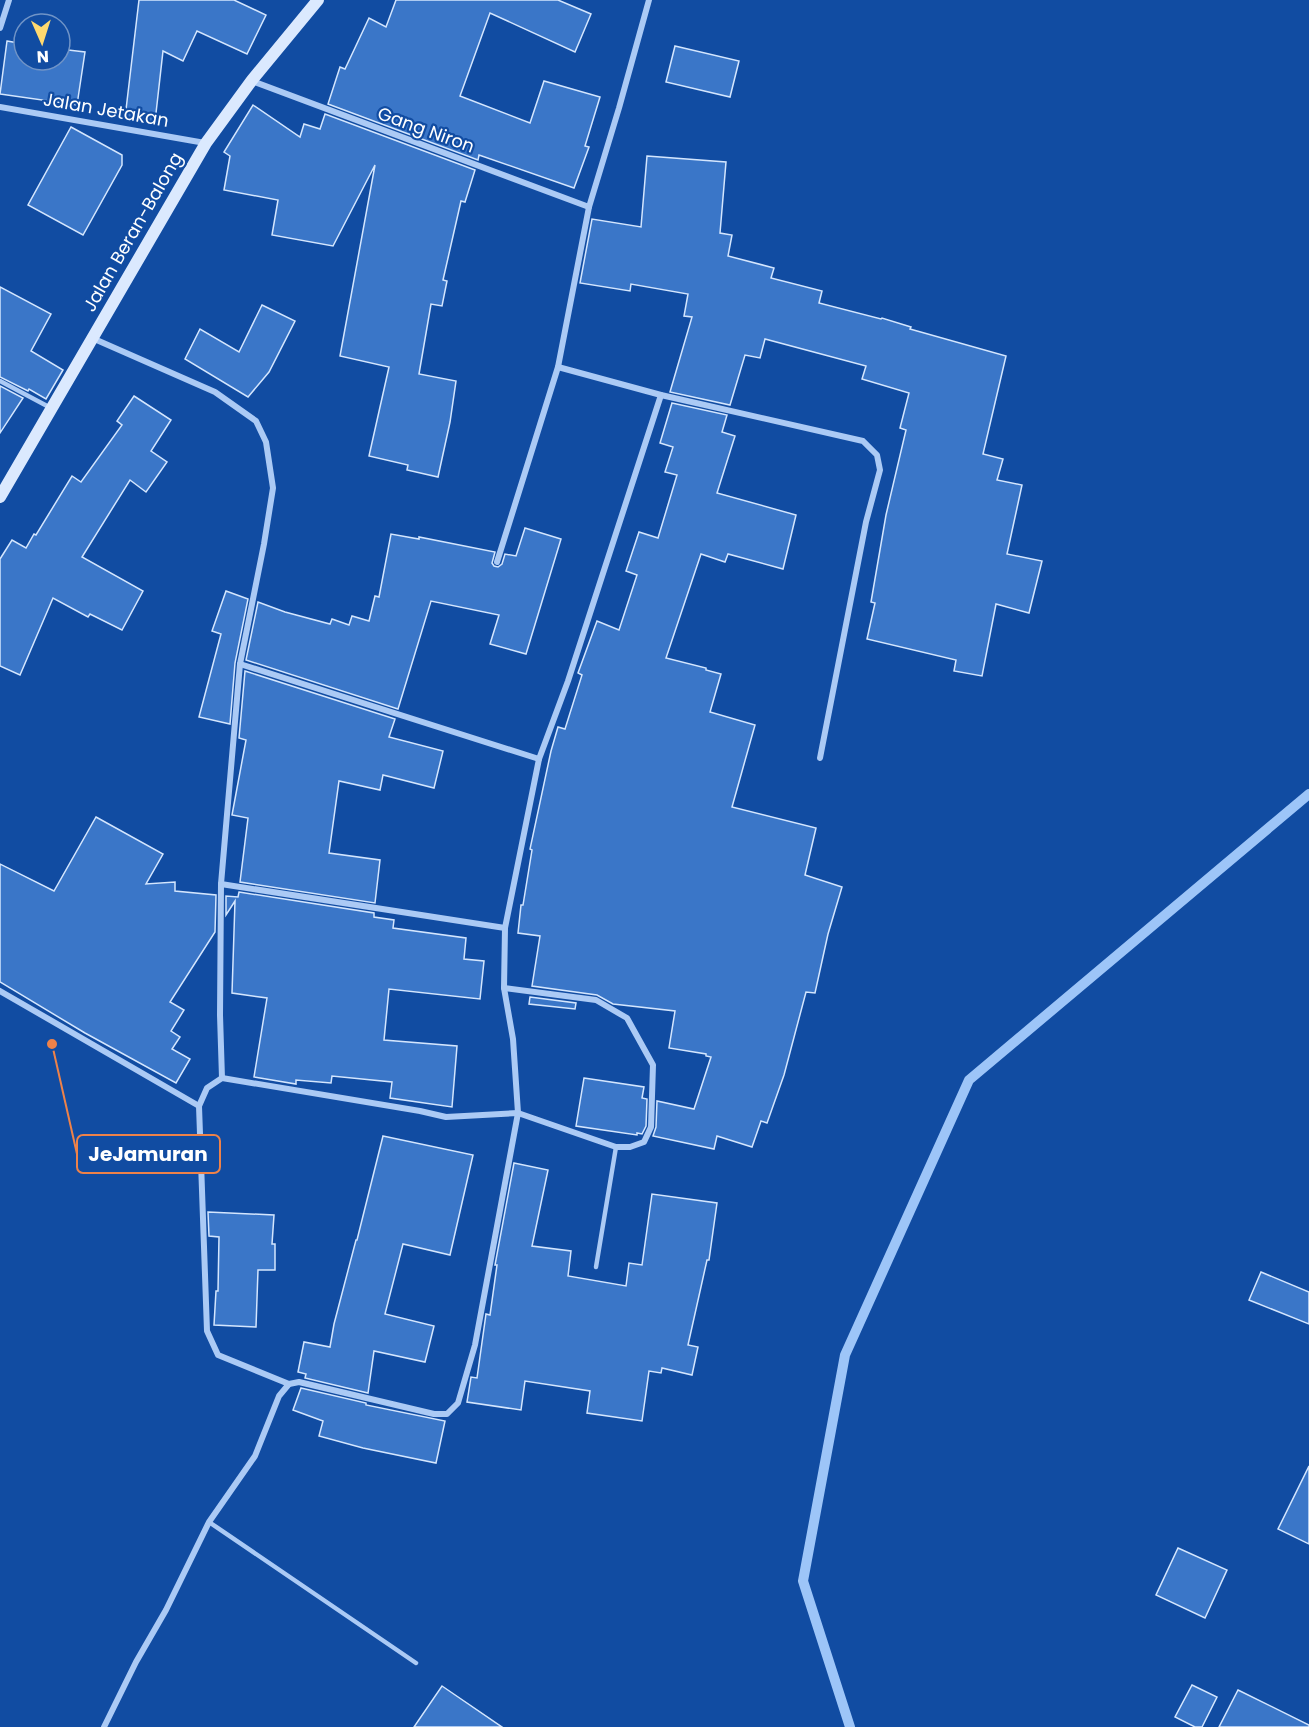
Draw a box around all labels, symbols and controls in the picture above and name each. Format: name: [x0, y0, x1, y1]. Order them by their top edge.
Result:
north arrow: [12, 12, 72, 72]
text: N: [36, 45, 49, 68]
street label: Jalan Jetakan: [41, 86, 171, 133]
street label: Gang Niron: [374, 100, 478, 159]
street label: Jalan Beran-Balong: [77, 148, 188, 316]
callout: JeJamuran: [77, 1135, 220, 1173]
text: JeJamuran: [88, 1140, 208, 1168]

